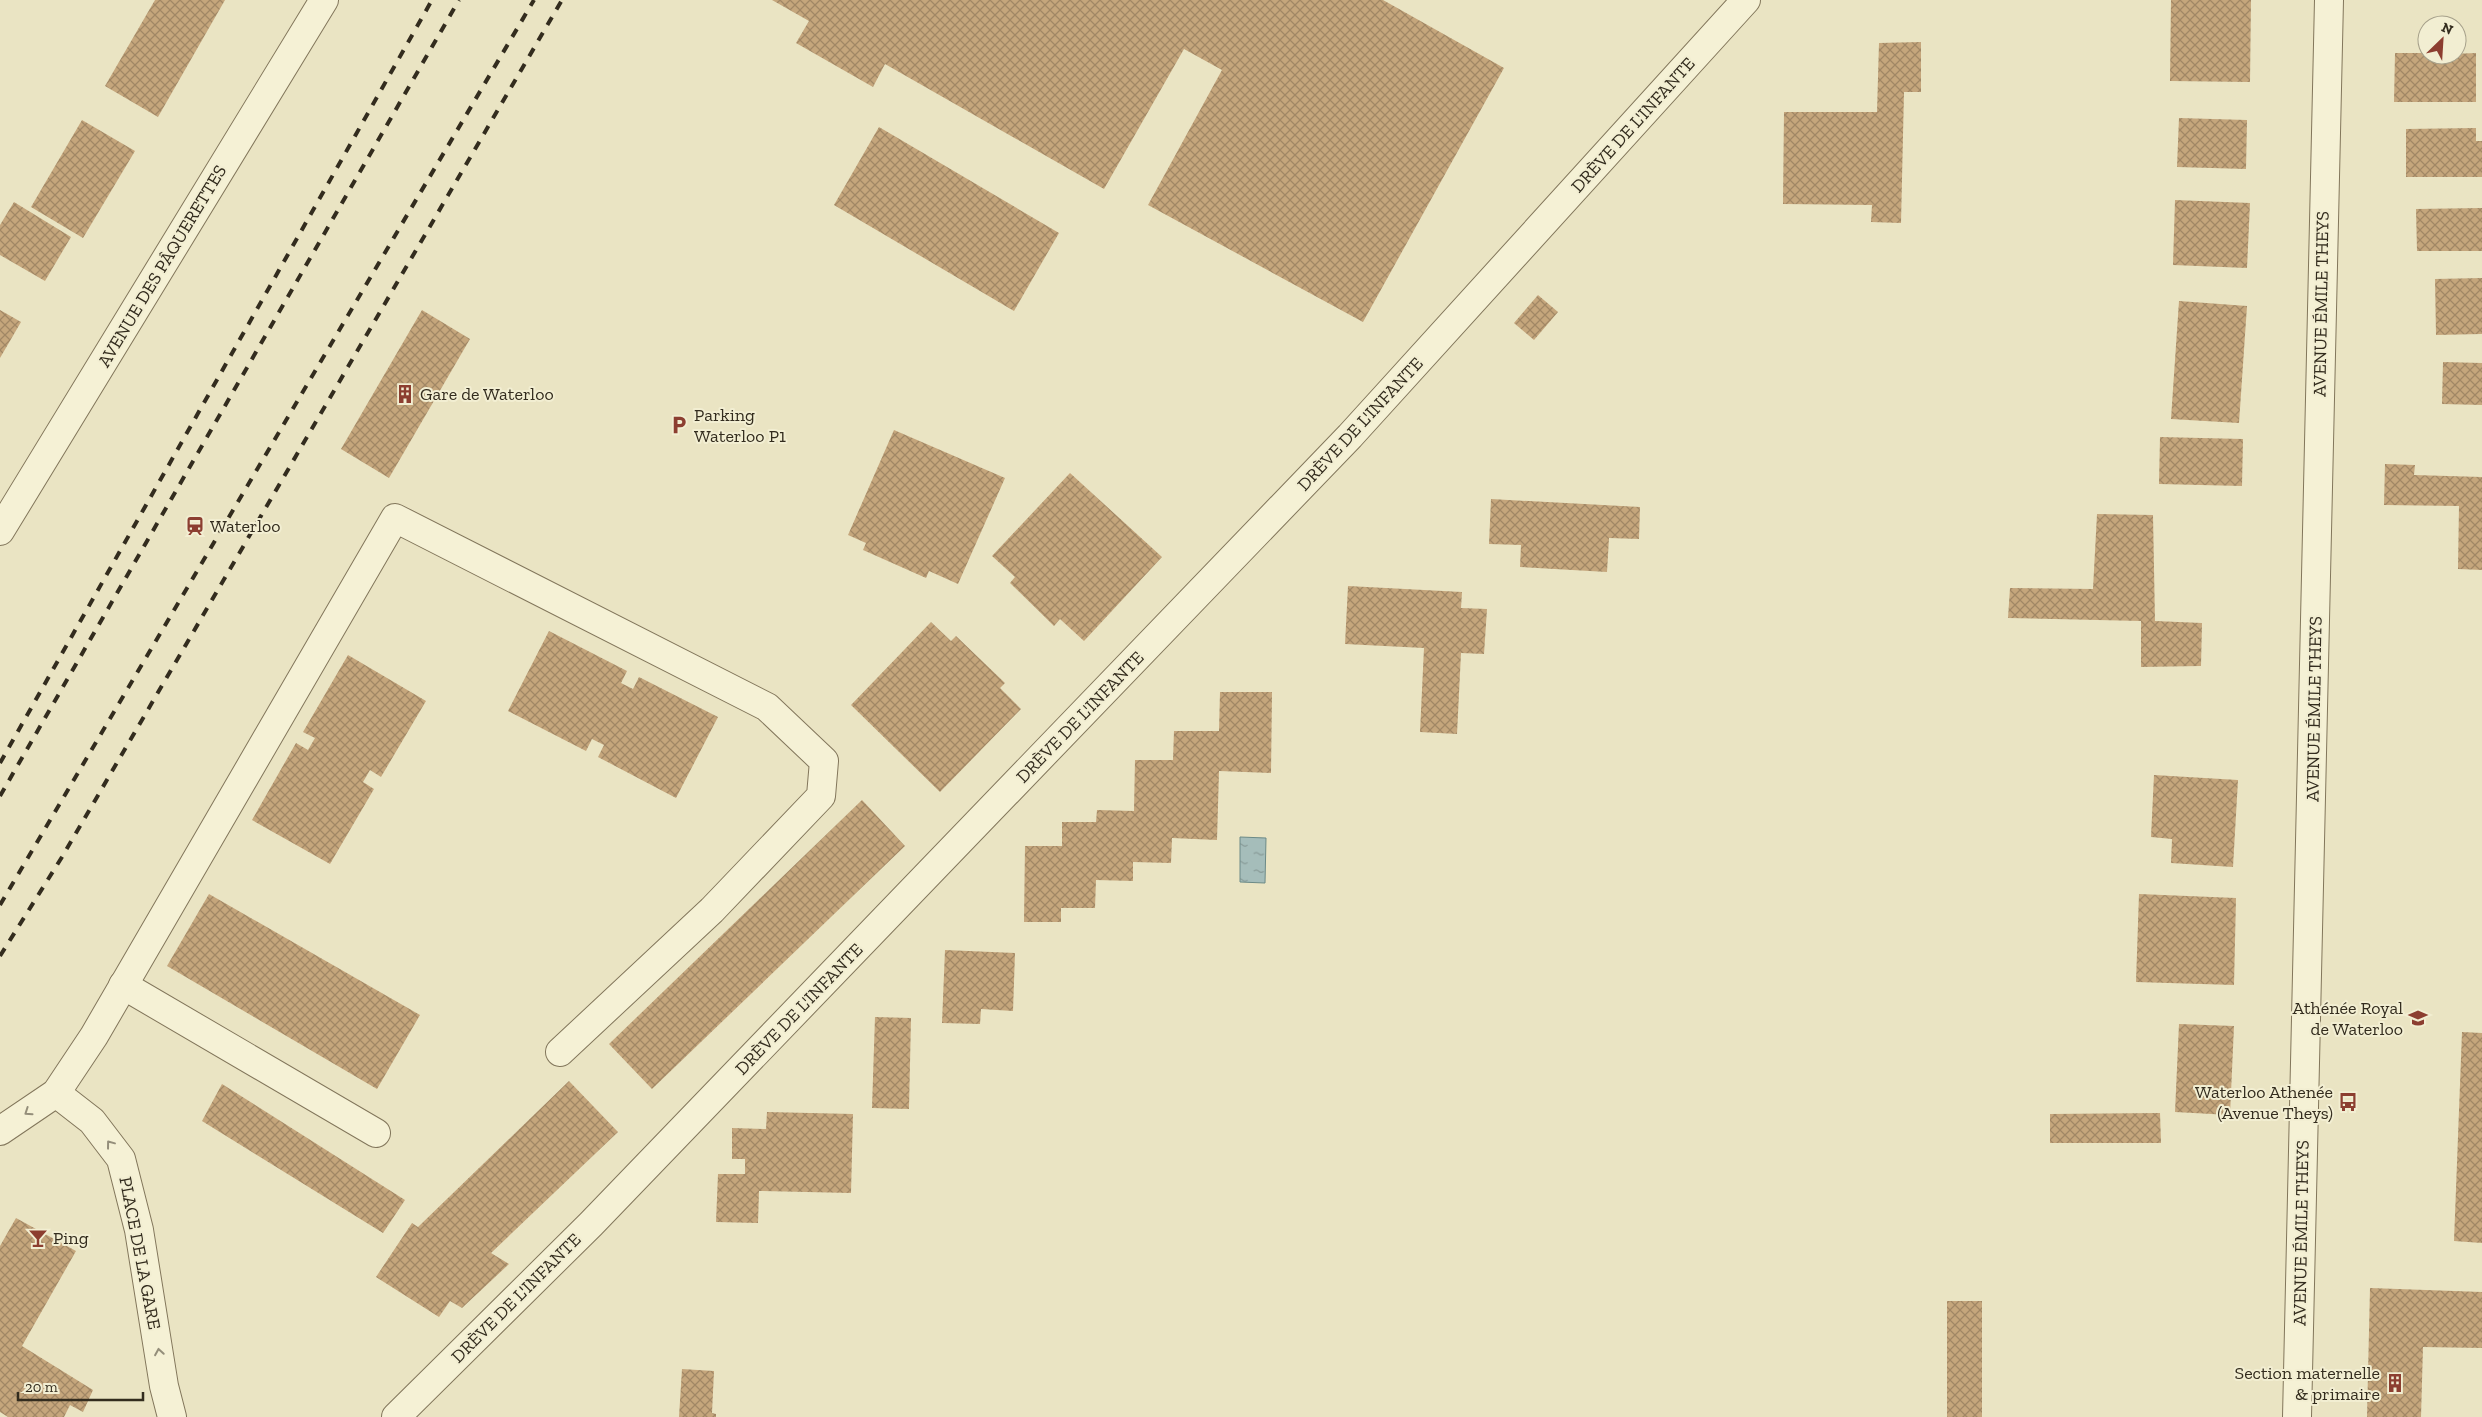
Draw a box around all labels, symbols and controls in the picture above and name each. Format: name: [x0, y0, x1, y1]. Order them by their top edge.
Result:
north arrow: [2417, 15, 2467, 65]
text: N: [2439, 19, 2456, 39]
street label: DRÈVE DE L'INFANTE: [1566, 53, 1700, 197]
street label: AVENUE DES PÂQUERETTES: [93, 161, 231, 371]
street label: AVENUE ÉMILE THEYS: [2308, 211, 2334, 397]
street label: DRÈVE DE L'INFANTE: [1292, 353, 1428, 495]
building icon: Gare de Waterloo: [394, 383, 416, 405]
place label: Gare de Waterloo: [420, 383, 554, 405]
place label: Parking Waterloo P1: [694, 404, 786, 447]
parking icon: Parking Waterloo P1: [668, 414, 690, 436]
station icon: Waterloo: [184, 515, 206, 537]
place label: Waterloo: [210, 515, 281, 537]
street label: AVENUE ÉMILE THEYS: [2301, 616, 2327, 802]
street label: DRÈVE DE L'INFANTE: [1011, 647, 1149, 787]
street label: DRÈVE DE L'INFANTE: [730, 939, 868, 1079]
place label: Athénée Royal de Waterloo: [2292, 997, 2403, 1040]
school or university icon: Athénée Royal de Waterloo: [2407, 1007, 2429, 1029]
place label: Waterloo Athenée (Avenue Theys): [2195, 1081, 2333, 1124]
bus stop icon: Waterloo Athenée (Avenue Theys): [2337, 1091, 2359, 1113]
one-way arrow: [25, 1106, 34, 1115]
street label: AVENUE ÉMILE THEYS: [2288, 1140, 2314, 1326]
one-way arrow: [107, 1141, 116, 1150]
street label: PLACE DE LA GARE: [114, 1175, 166, 1331]
bar icon: Ping: [27, 1227, 49, 1249]
place label: Ping: [53, 1227, 89, 1249]
street label: DRÈVE DE L'INFANTE: [447, 1229, 585, 1367]
one-way arrow: [154, 1348, 164, 1356]
place label: Section maternelle & primaire: [2235, 1362, 2380, 1405]
scale bar: [18, 1370, 142, 1402]
building icon: Section maternelle & primaire: [2384, 1372, 2406, 1394]
text: 20 m: [25, 1378, 58, 1396]

